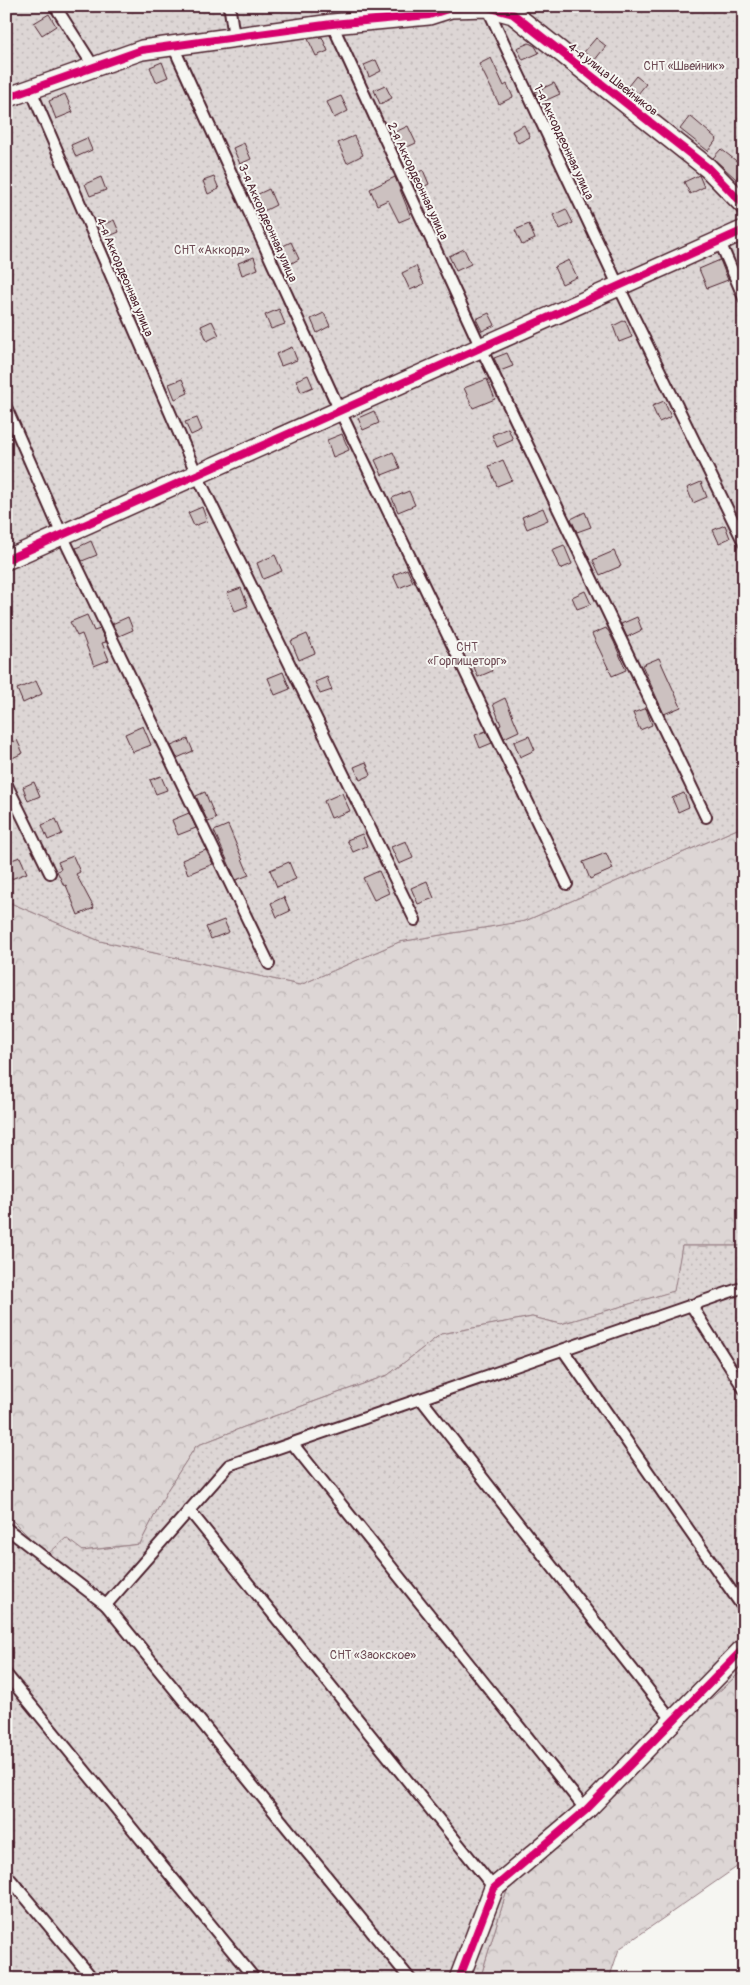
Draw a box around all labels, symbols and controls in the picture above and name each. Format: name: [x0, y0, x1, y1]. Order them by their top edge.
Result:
street label: 4-я улица Швейников: [565, 40, 661, 119]
park label: СНТ «Швейник»: [643, 59, 725, 74]
street label: 1-я Аккордеонная улица: [530, 82, 597, 203]
street label: 2-я Аккордеонная улица: [384, 120, 451, 243]
street label: 3-я Аккордеонная улица: [235, 162, 301, 285]
street label: 4-я Аккордеонная улица: [93, 215, 157, 339]
park label: СНТ «Аккорд»: [174, 243, 250, 258]
park label: СНТ «Горпищеторг»: [427, 640, 507, 669]
park label: СНТ «Заокское»: [330, 1648, 416, 1663]

